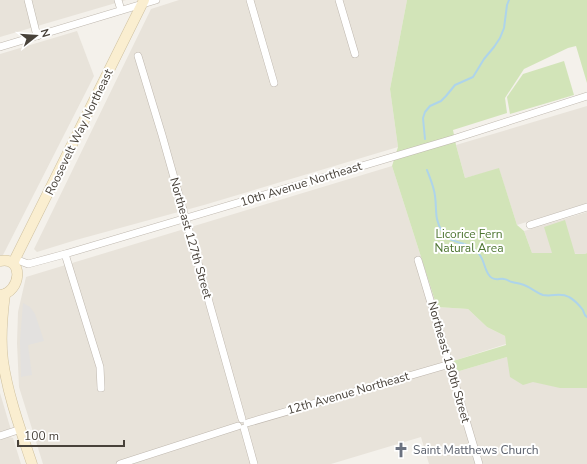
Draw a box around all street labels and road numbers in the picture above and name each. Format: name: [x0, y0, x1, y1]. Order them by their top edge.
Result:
street label: Roosevelt Way Northeast: [41, 66, 117, 198]
street label: 10th Avenue Northeast: [238, 158, 364, 210]
street label: Northeast 127th Street: [166, 176, 216, 301]
street label: Northeast 130th Street: [424, 300, 474, 425]
street label: 12th Avenue Northeast: [285, 368, 412, 418]

